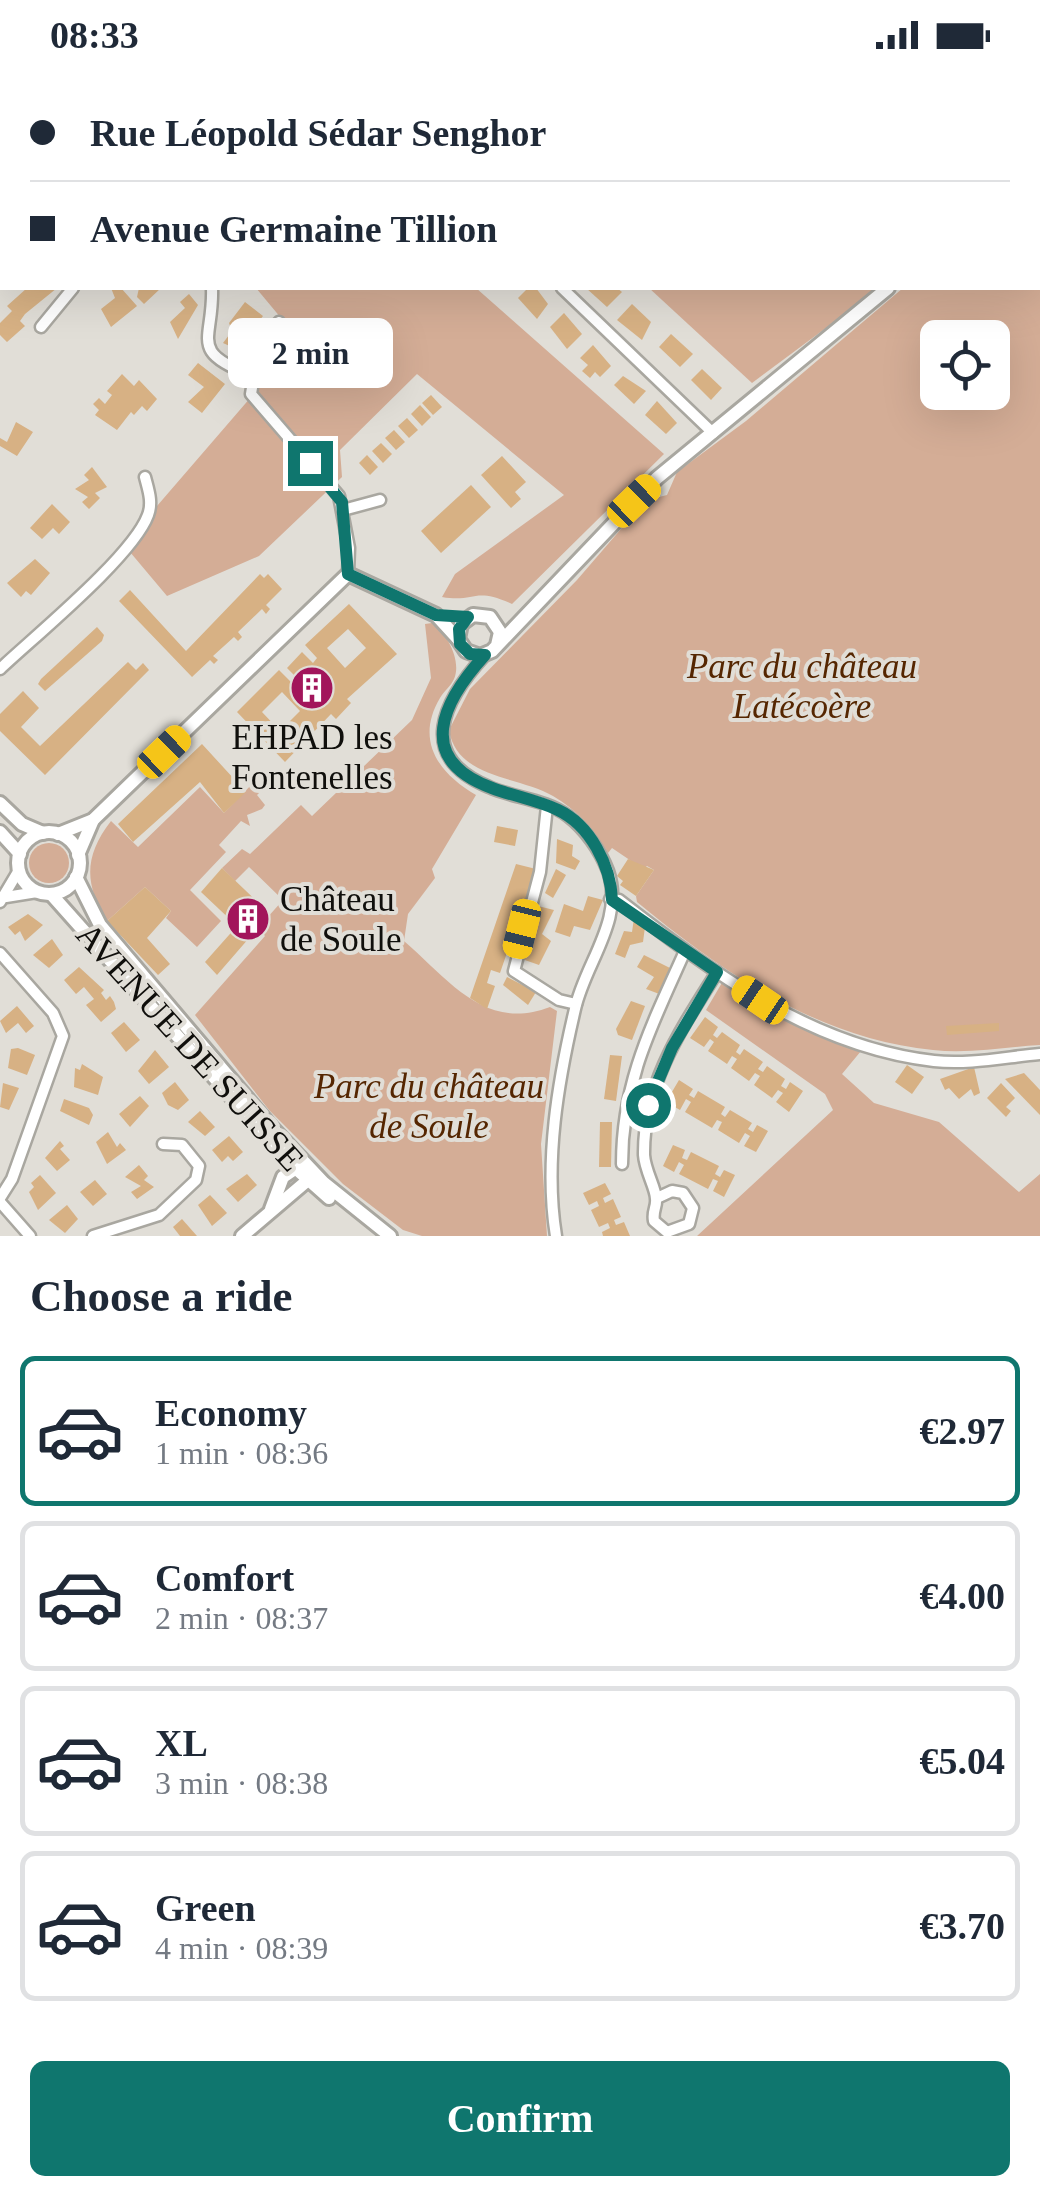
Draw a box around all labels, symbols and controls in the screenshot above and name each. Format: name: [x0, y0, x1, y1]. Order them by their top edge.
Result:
text: 08:33: [50, 14, 139, 56]
text: Rue Léopold Sédar Senghor: [90, 112, 546, 154]
text: Avenue Germaine Tillion: [90, 208, 497, 250]
callout: 2 min: [228, 318, 392, 388]
map controls: [920, 320, 1010, 410]
button: locate: [920, 320, 1010, 410]
text: 2 min: [272, 335, 349, 371]
route end: [288, 441, 333, 486]
car: [602, 469, 666, 533]
park label: Parc du château Latécoère: [686, 647, 917, 726]
building icon: EHPAD les Fontenelles: [289, 665, 335, 711]
place label: EHPAD les Fontenelles: [231, 718, 393, 797]
car: [132, 720, 196, 784]
place label: Château de Soule: [280, 880, 402, 959]
building icon: Château de Soule: [225, 896, 271, 942]
car: [500, 896, 544, 962]
street label: AVENUE DE SUISSE: [68, 915, 312, 1179]
car: [727, 971, 793, 1029]
park label: Parc du château de Soule: [313, 1067, 544, 1146]
route start: [626, 1083, 671, 1128]
text: Choose a ride: [30, 1271, 293, 1321]
icon: car: [35, 1386, 125, 1476]
text: Economy: [155, 1392, 307, 1434]
text: €2.97: [920, 1410, 1005, 1452]
text: 1 min · 08:36: [155, 1435, 328, 1471]
icon: car: [35, 1551, 125, 1641]
text: Comfort: [155, 1557, 294, 1599]
text: €4.00: [920, 1575, 1005, 1617]
text: 2 min · 08:37: [155, 1600, 328, 1636]
icon: car: [35, 1716, 125, 1806]
text: XL: [155, 1722, 208, 1764]
text: €5.04: [920, 1740, 1005, 1782]
text: 3 min · 08:38: [155, 1765, 328, 1801]
icon: car: [35, 1881, 125, 1971]
text: Green: [155, 1887, 256, 1929]
text: €3.70: [920, 1905, 1005, 1947]
text: 4 min · 08:39: [155, 1930, 328, 1966]
button: Confirm: [30, 2061, 1010, 2176]

